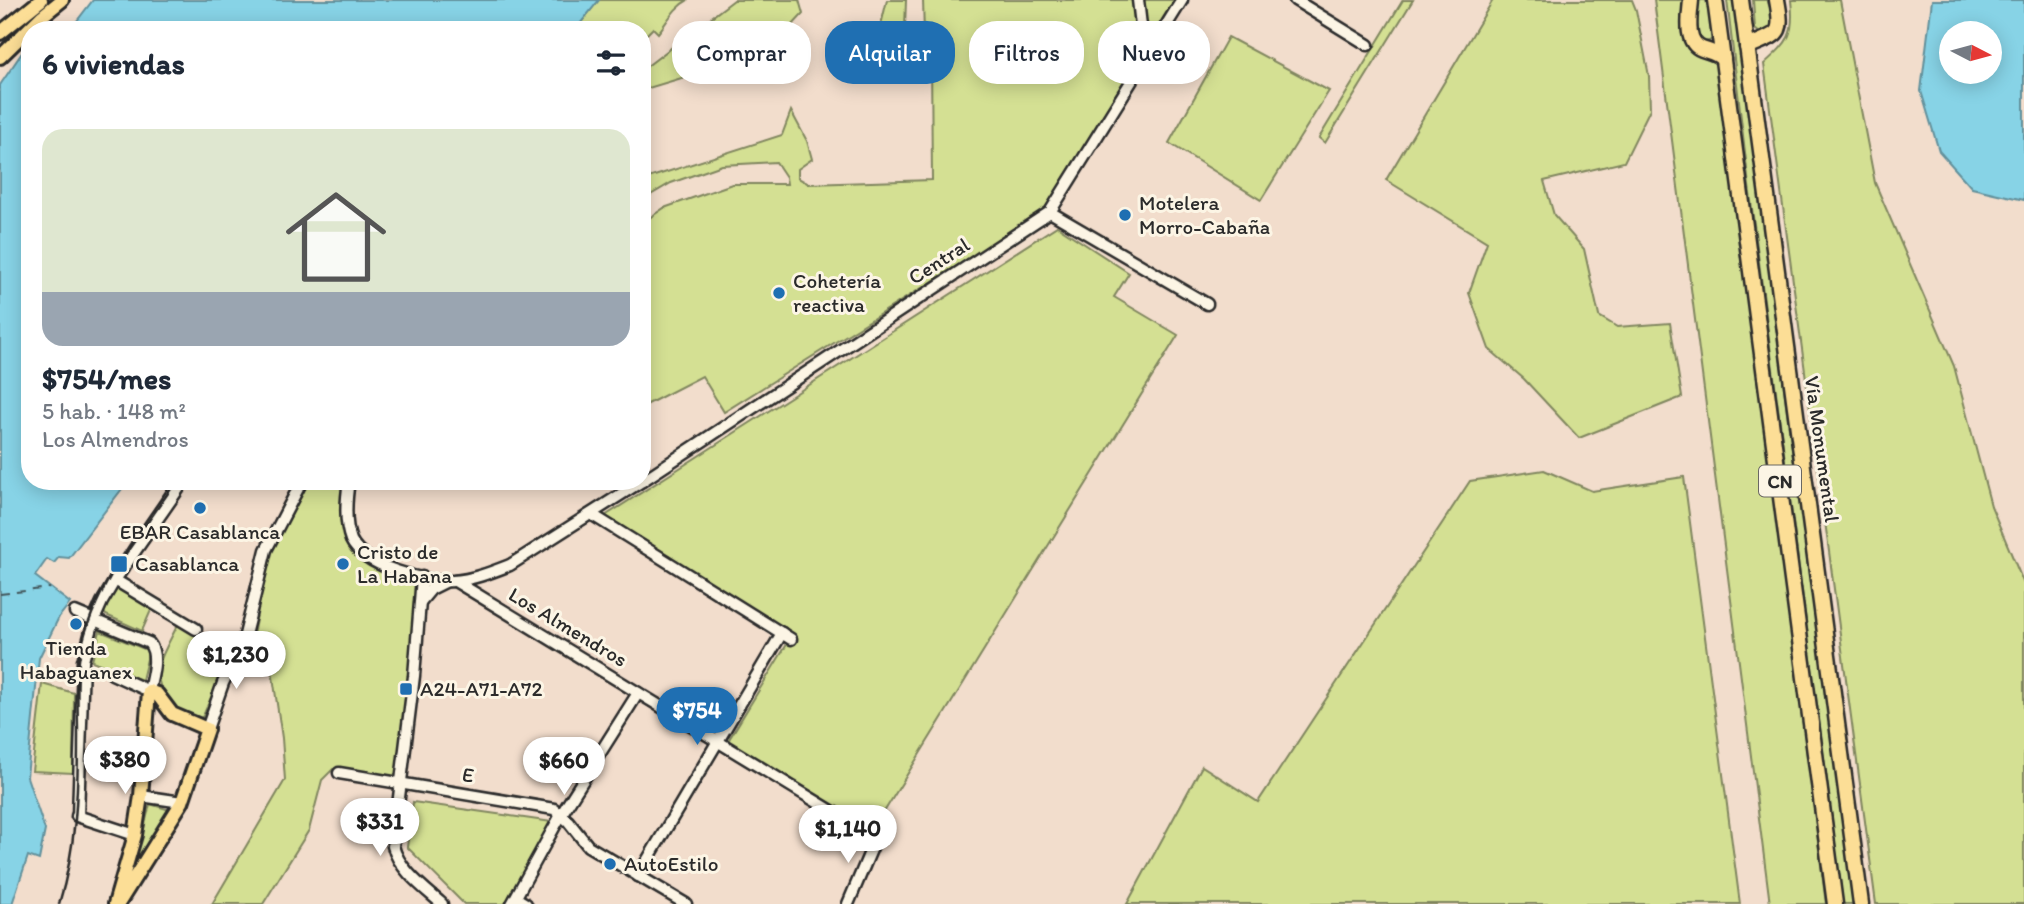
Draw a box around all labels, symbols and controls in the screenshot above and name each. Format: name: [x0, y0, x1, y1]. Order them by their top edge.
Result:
chip: Comprar: [672, 21, 811, 84]
chip: Alquilar: [825, 21, 955, 84]
chip: Filtros: [969, 21, 1084, 84]
chip: Nuevo: [1098, 21, 1210, 84]
north arrow: [1939, 21, 2002, 84]
map controls: [1939, 21, 2002, 84]
icon: filters: [592, 44, 630, 82]
text: 6 viviendas: [42, 45, 185, 82]
icon: home: [273, 174, 399, 300]
place label: Motelera Morro-Cabaña: [1139, 190, 1270, 239]
marker: Motelera Morro-Cabaña: [1117, 207, 1133, 223]
street label: Central: [903, 232, 974, 290]
place label: Cohetería reactiva: [793, 268, 881, 317]
marker: Cohetería reactiva: [771, 285, 787, 301]
text: $754/mes: [42, 360, 171, 397]
street label: Vía Monumental: [1800, 374, 1845, 524]
text: 5 hab. · 148 m²: [42, 397, 186, 425]
text: Los Almendros: [42, 425, 189, 453]
road number: CN: [1759, 466, 1801, 496]
marker: EBAR Casablanca: [192, 500, 208, 516]
place label: EBAR Casablanca: [120, 519, 280, 544]
place label: Cristo de La Habana: [357, 539, 452, 588]
place label: Casablanca: [135, 551, 239, 576]
marker: Casablanca: [109, 554, 129, 574]
marker: Cristo de La Habana: [335, 556, 351, 572]
street label: Los Almendros: [504, 581, 632, 672]
marker: Tienda Habaguanex: [68, 616, 84, 632]
pin: $1,230: [179, 632, 293, 691]
place label: Tienda Habaguanex: [20, 635, 133, 684]
text: $1,230: [203, 640, 269, 668]
place label: A24-A71-A72: [420, 676, 542, 701]
marker: A24-A71-A72: [398, 681, 414, 697]
pin: $754: [656, 688, 738, 747]
text: $754: [673, 696, 721, 724]
pin: $380: [84, 736, 166, 796]
pin: $660: [523, 738, 605, 797]
text: $380: [100, 745, 150, 773]
text: $660: [539, 746, 589, 774]
street label: E: [460, 761, 476, 788]
pin: $331: [339, 798, 421, 858]
pin: $1,140: [791, 806, 905, 865]
text: $331: [356, 807, 404, 835]
text: $1,140: [815, 814, 881, 842]
place label: AutoEstilo: [624, 851, 718, 876]
marker: AutoEstilo: [602, 856, 618, 872]

